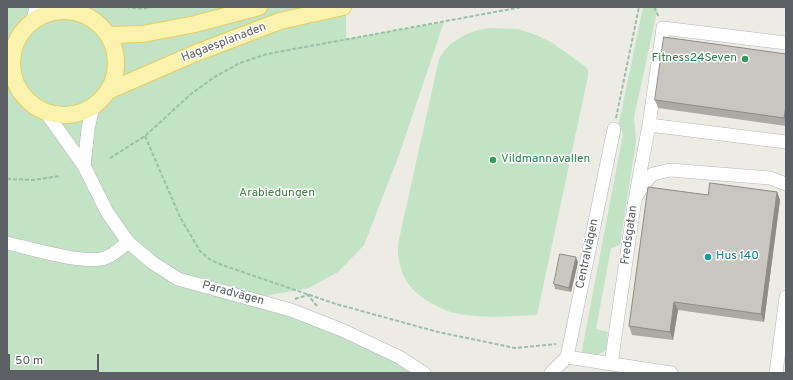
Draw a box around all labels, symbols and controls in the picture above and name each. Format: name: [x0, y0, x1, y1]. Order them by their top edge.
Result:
street label: Hagaesplanaden: [180, 20, 268, 66]
place label: Fitness24Seven: [651, 52, 737, 66]
marker: Fitness24Seven: [740, 54, 750, 64]
place label: Vildmannavallen: [501, 153, 590, 167]
marker: Vildmannavallen: [488, 155, 498, 165]
park label: Arabiedungen: [239, 187, 315, 201]
street label: Fredsgatan: [619, 204, 641, 266]
street label: Centralvägen: [574, 218, 602, 290]
place label: Hus 140: [716, 250, 759, 264]
marker: Hus 140: [703, 252, 713, 262]
street label: Paradvägen: [200, 279, 266, 309]
scale bar: [10, 346, 101, 372]
text: 50 m: [15, 353, 43, 369]

